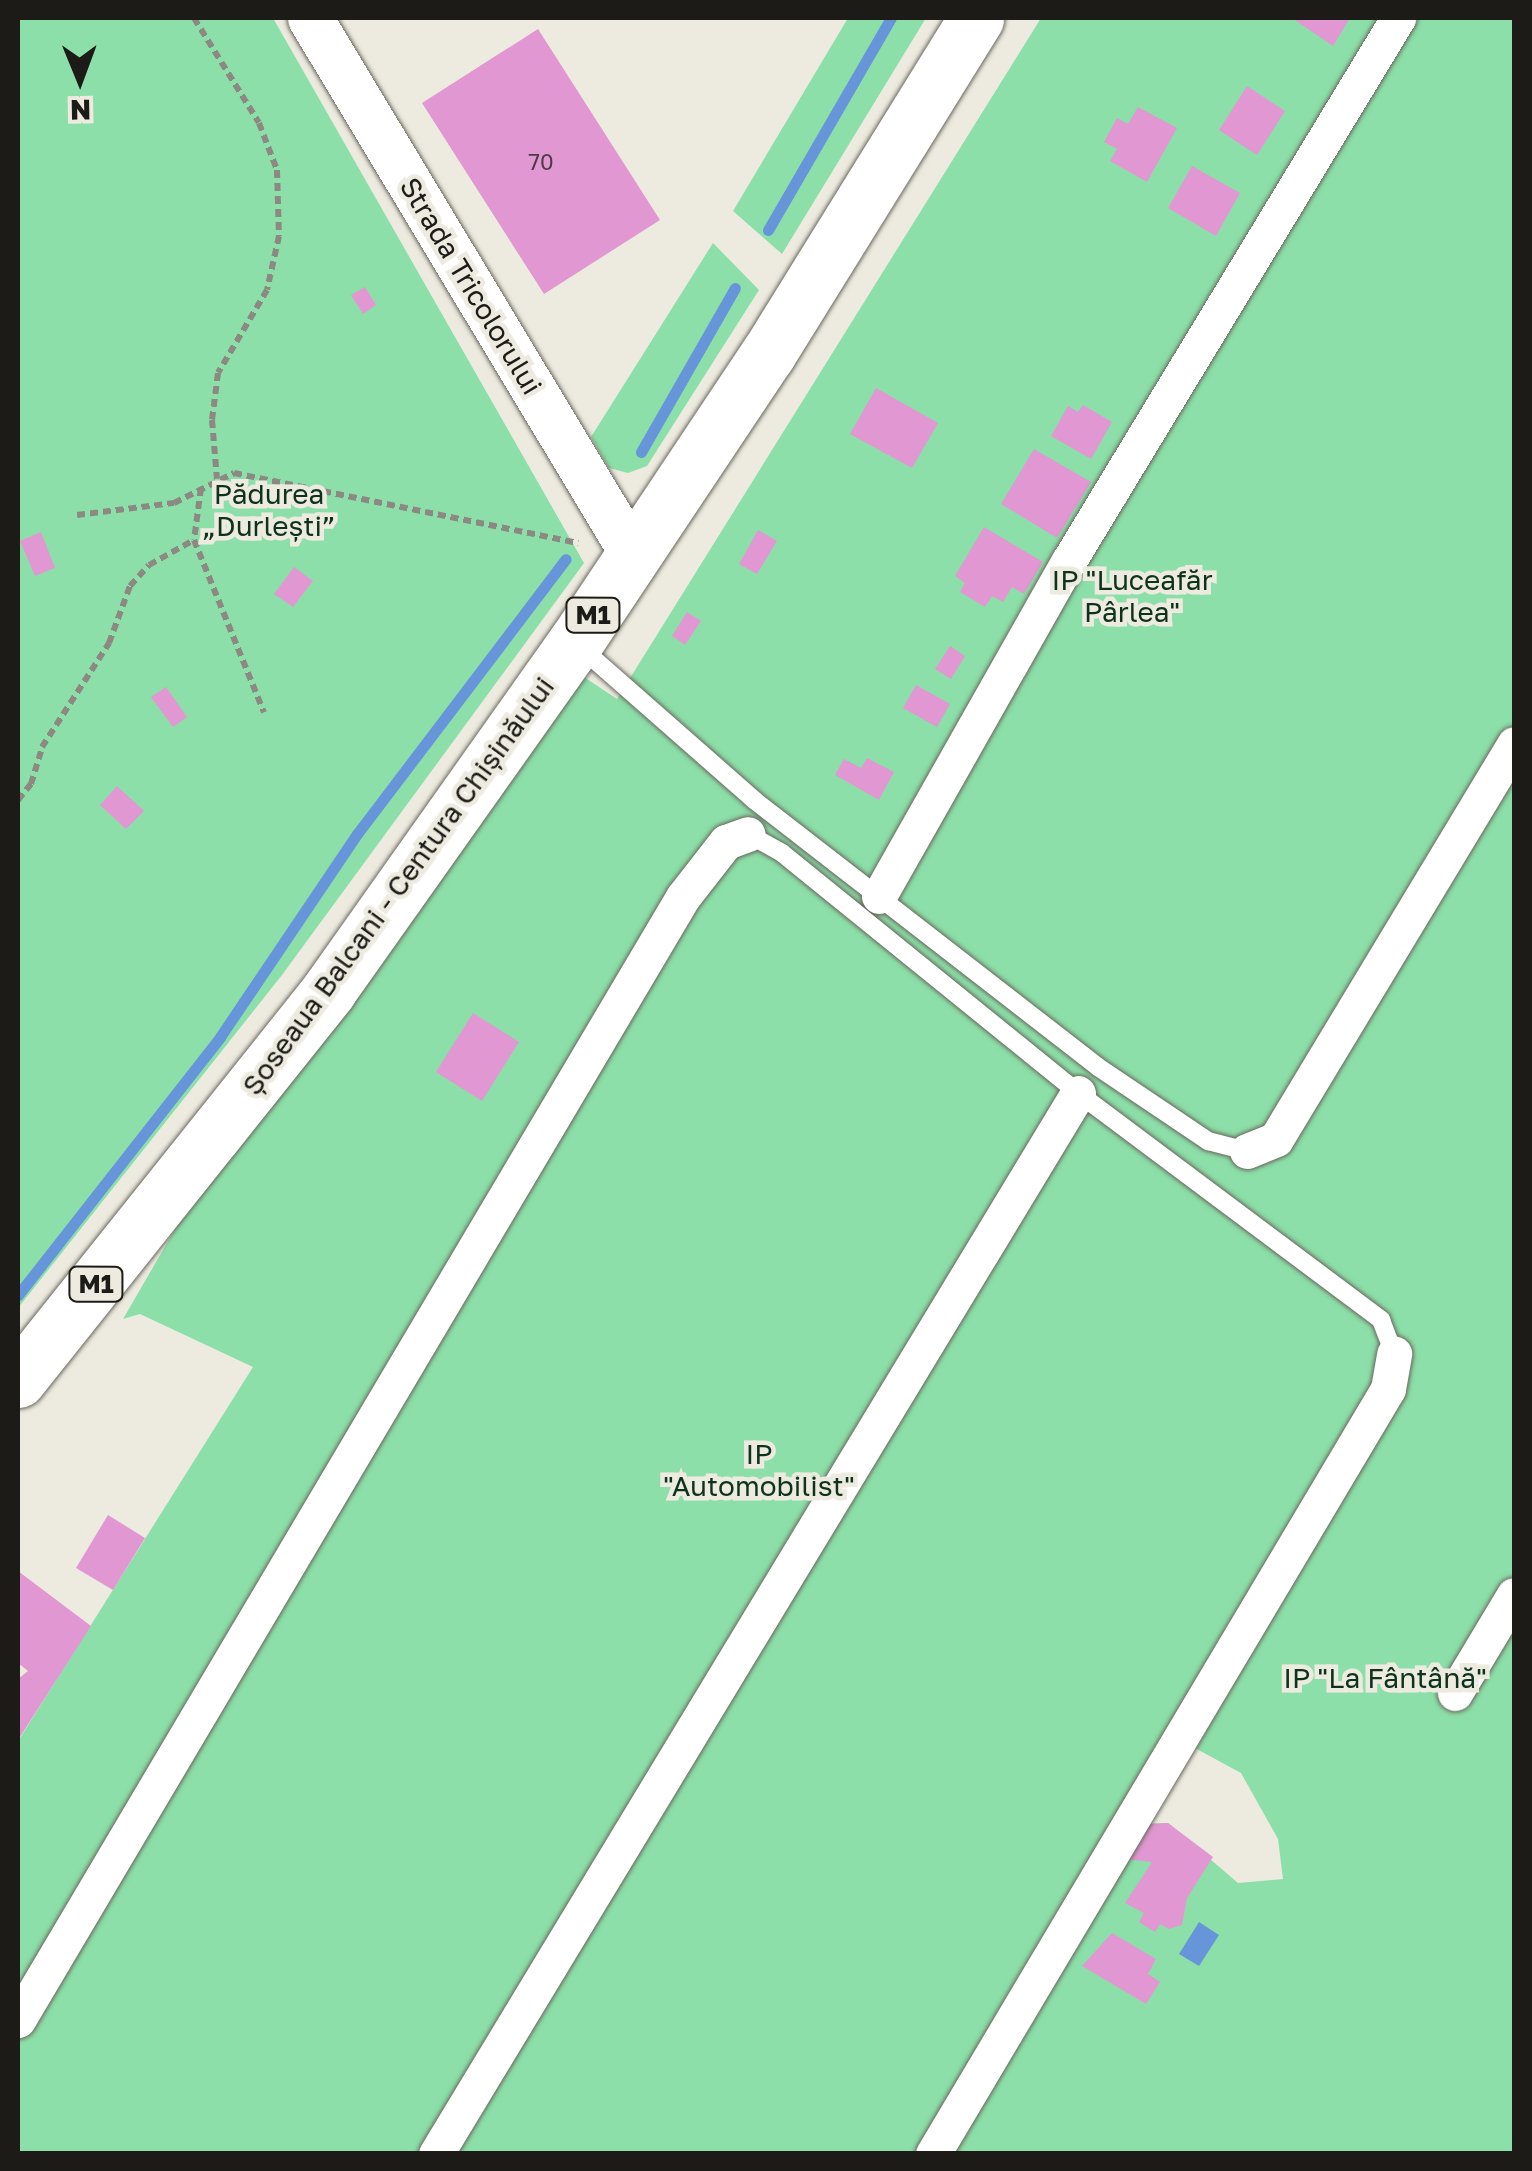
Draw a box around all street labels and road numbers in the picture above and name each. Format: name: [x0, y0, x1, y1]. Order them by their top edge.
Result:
street label: Strada Tricolorului: [393, 171, 549, 401]
road number: M1: [563, 595, 623, 635]
street label: Șoseaua Balcani - Centura Chișinăului: [235, 670, 561, 1102]
road number: M1: [66, 1264, 126, 1304]

